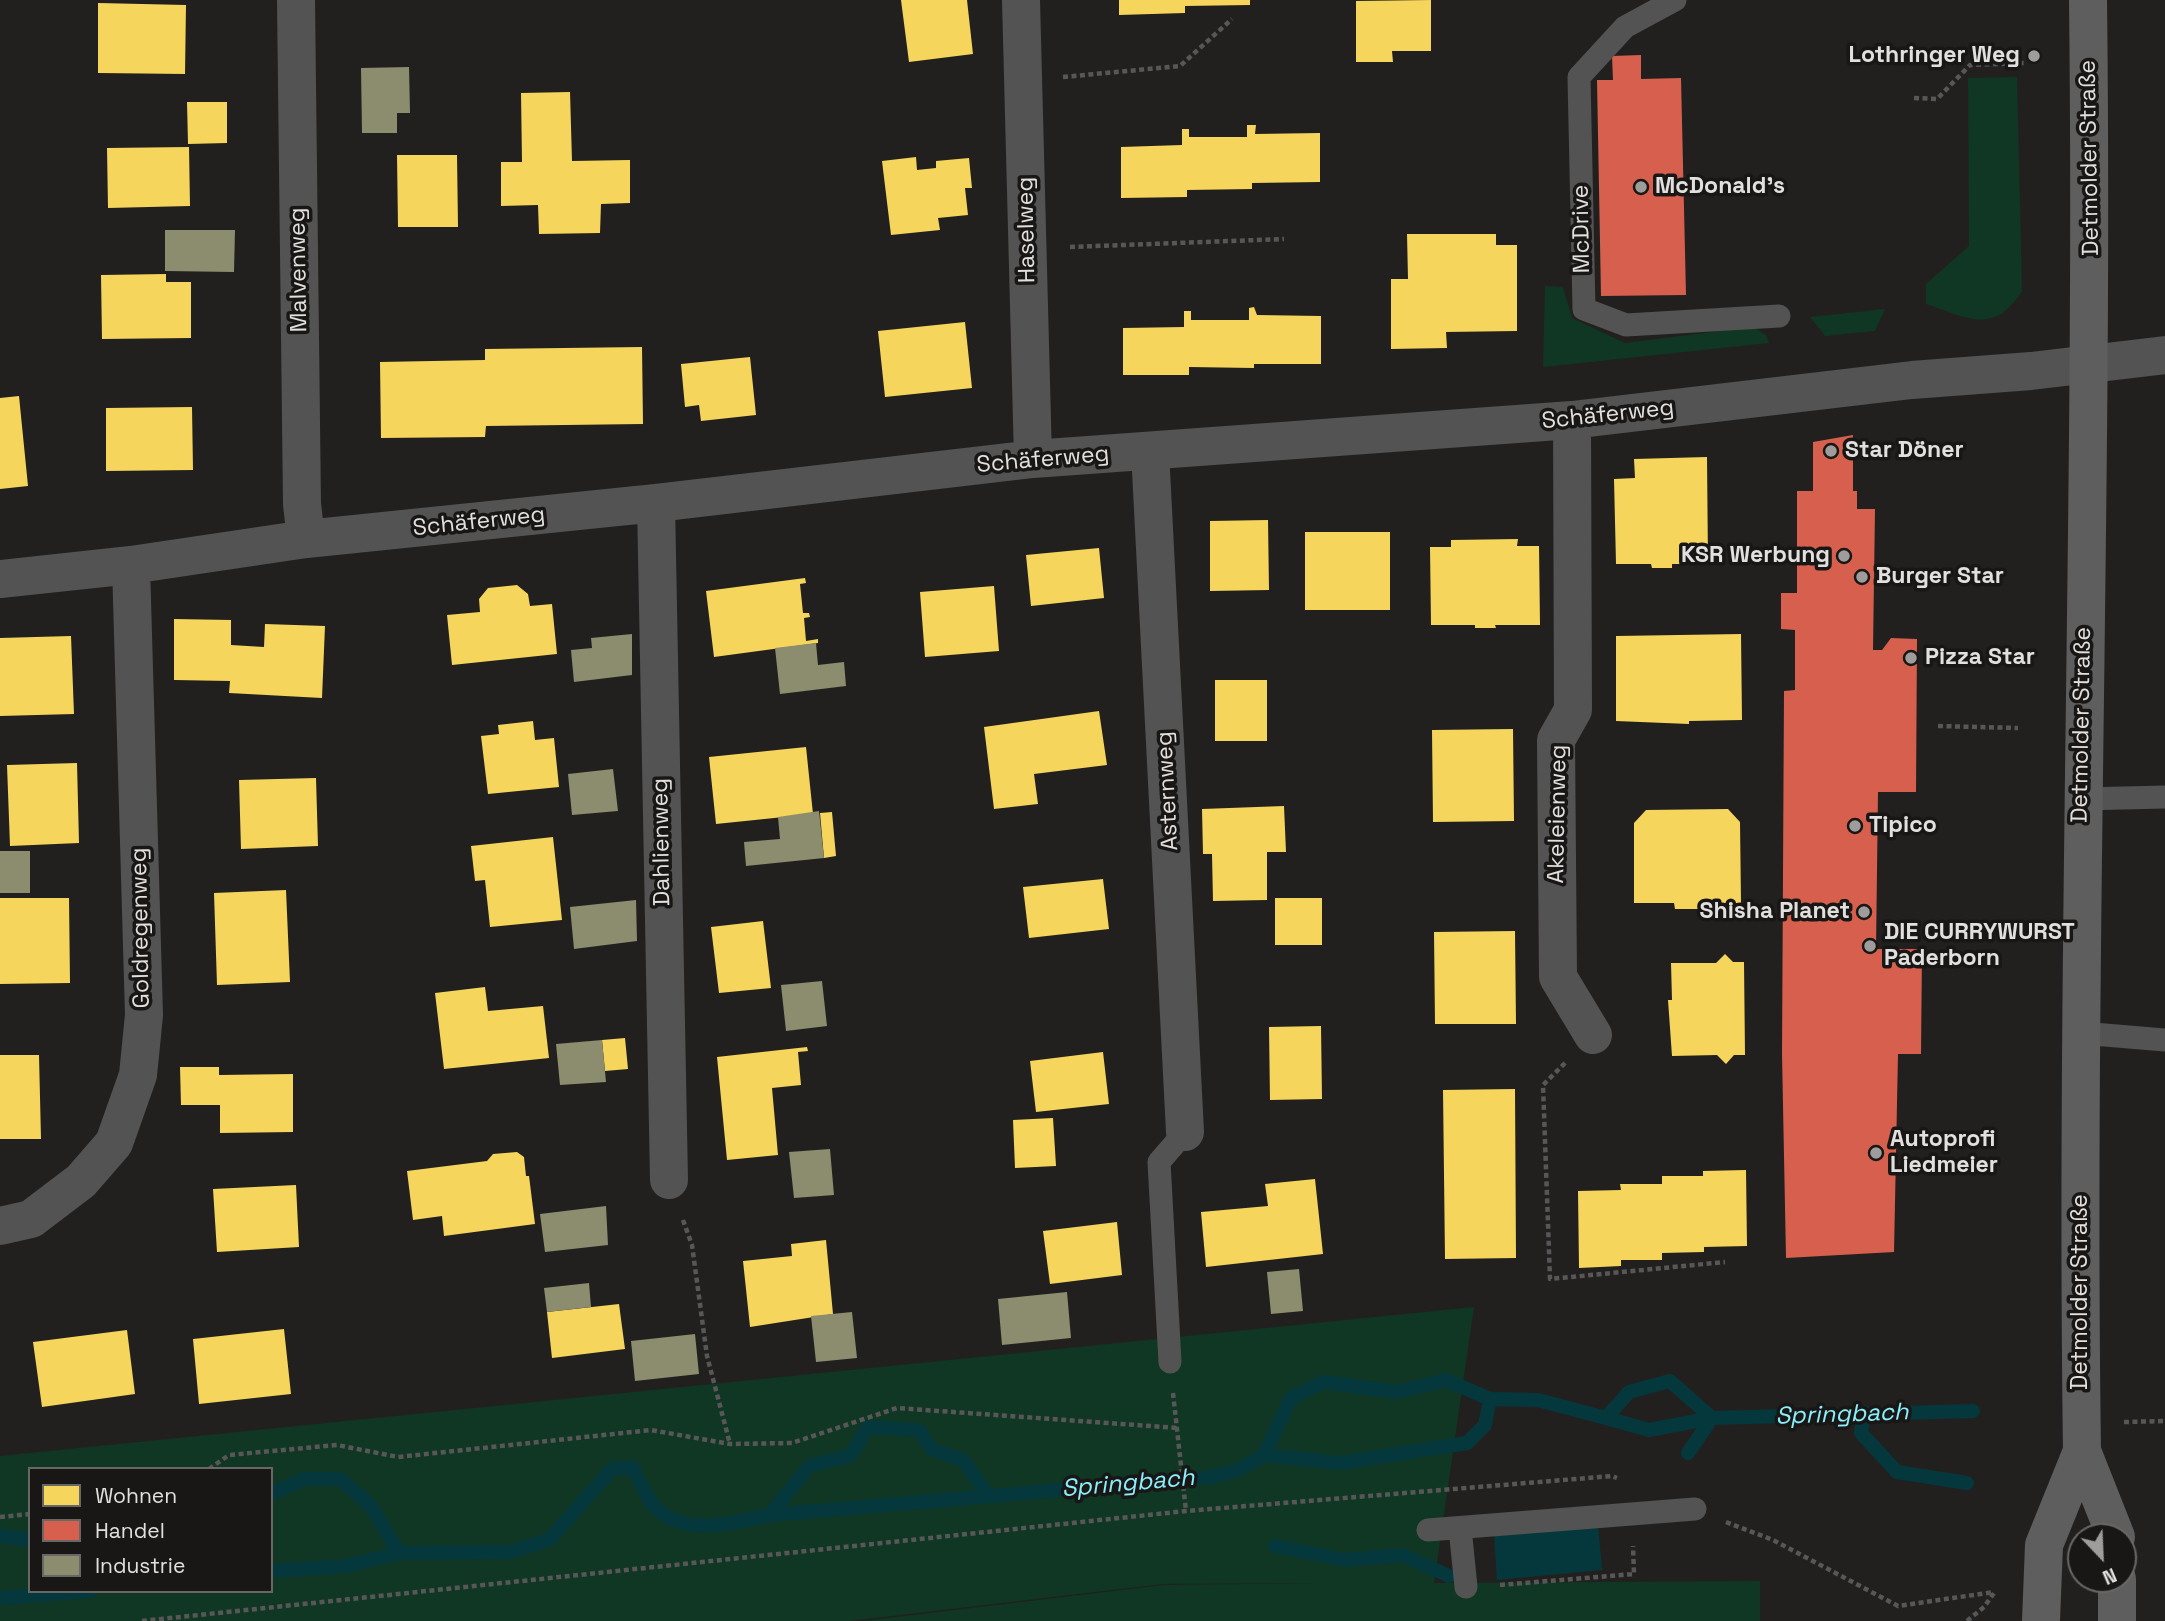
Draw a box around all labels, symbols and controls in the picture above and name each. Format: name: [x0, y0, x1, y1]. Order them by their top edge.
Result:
place label: Lothringer Weg: [1848, 42, 2020, 70]
marker: Lothringer Weg: [2026, 48, 2042, 64]
street label: Detmolder Straße: [2074, 60, 2106, 256]
place label: McDonald's: [1655, 173, 1785, 201]
street label: Haselweg: [1012, 177, 1042, 283]
marker: McDonald's: [1633, 179, 1649, 195]
street label: McDrive: [1567, 184, 1597, 274]
street label: Malvenweg: [284, 207, 314, 333]
street label: Schäferweg: [1540, 394, 1676, 436]
place label: Star Döner: [1845, 437, 1964, 465]
street label: Schäferweg: [976, 440, 1110, 480]
marker: Star Döner: [1823, 443, 1839, 459]
street label: Schäferweg: [411, 501, 547, 543]
place label: KSR Werbung: [1681, 542, 1830, 570]
marker: KSR Werbung: [1836, 548, 1852, 564]
place label: Burger Star: [1876, 563, 2004, 591]
marker: Burger Star: [1854, 569, 1870, 585]
street label: Detmolder Straße: [2066, 627, 2098, 823]
place label: Pizza Star: [1925, 644, 2035, 672]
marker: Pizza Star: [1903, 650, 1919, 666]
street label: Asternweg: [1151, 731, 1185, 851]
street label: Akeleienweg: [1543, 744, 1573, 884]
street label: Dahlienweg: [647, 778, 677, 906]
place label: Tipico: [1869, 812, 1937, 840]
marker: Tipico: [1847, 818, 1863, 834]
street label: Goldregenweg: [126, 847, 156, 1009]
place label: Shisha Planet: [1700, 898, 1850, 926]
marker: Shisha Planet: [1856, 904, 1872, 920]
place label: DIE CURRYWURST Paderborn: [1884, 919, 2075, 973]
marker: DIE CURRYWURST Paderborn: [1862, 938, 1878, 954]
place label: Autoprofi Liedmeier: [1890, 1126, 1998, 1180]
marker: Autoprofi Liedmeier: [1868, 1145, 1884, 1161]
street label: Detmolder Straße: [2067, 1194, 2095, 1390]
water label: Springbach: [1775, 1398, 1909, 1432]
water label: Springbach: [1060, 1464, 1196, 1504]
legend: [28, 1467, 273, 1593]
text: Wohnen: [95, 1482, 177, 1509]
text: Handel: [95, 1517, 165, 1544]
north arrow: [2067, 1523, 2137, 1593]
text: Industrie: [95, 1552, 185, 1579]
text: N: [2099, 1562, 2120, 1590]

